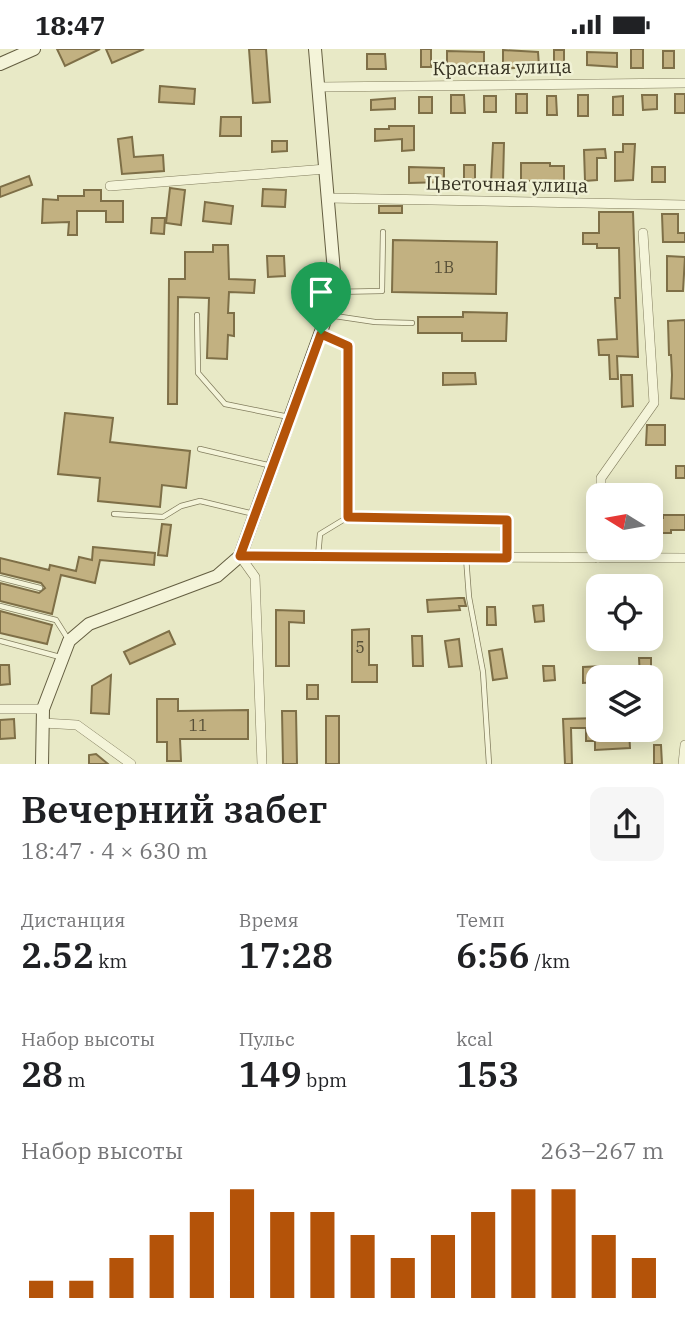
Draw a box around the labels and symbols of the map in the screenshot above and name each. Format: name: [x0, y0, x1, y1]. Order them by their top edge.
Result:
street label: Красная улица: [432, 54, 572, 80]
street label: Цветочная улица: [425, 171, 589, 197]
house number: 1В: [434, 257, 454, 277]
pin: [291, 262, 351, 334]
north arrow: [586, 483, 663, 560]
house number: 5: [355, 637, 365, 657]
house number: 11: [188, 715, 208, 735]

